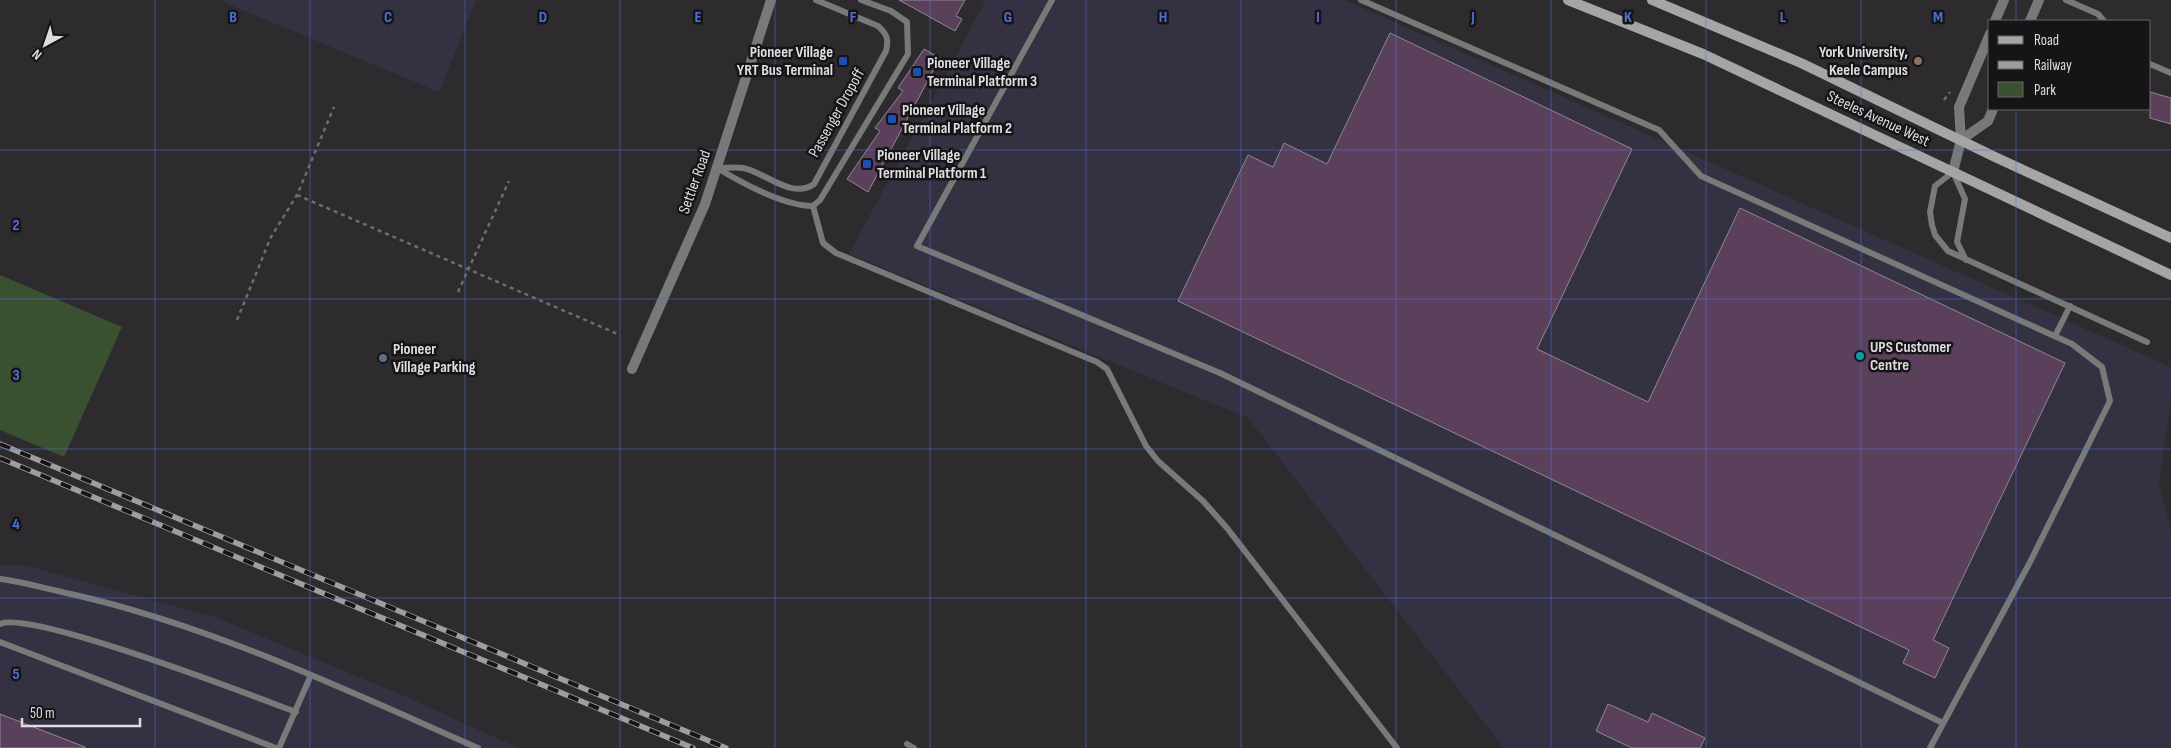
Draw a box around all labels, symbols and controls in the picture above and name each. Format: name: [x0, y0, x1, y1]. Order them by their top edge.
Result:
text: B: [229, 8, 237, 27]
text: C: [384, 8, 392, 27]
text: D: [539, 8, 547, 27]
text: E: [695, 8, 702, 27]
text: F: [850, 8, 857, 27]
text: G: [1004, 8, 1012, 27]
text: H: [1159, 8, 1167, 27]
text: I: [1316, 8, 1320, 27]
text: J: [1470, 8, 1475, 27]
text: K: [1624, 8, 1632, 27]
text: L: [1780, 8, 1787, 27]
text: M: [1933, 8, 1943, 27]
north arrow: [20, 20, 70, 70]
legend: [1988, 20, 2151, 110]
text: Road: [2034, 31, 2059, 50]
place label: Pioneer Village YRT Bus Terminal: [737, 43, 833, 80]
place label: York University, Keele Campus: [1819, 43, 1908, 80]
text: N: [29, 46, 45, 63]
place label: Pioneer Village Terminal Platform 3: [927, 54, 1037, 91]
marker: Pioneer Village YRT Bus Terminal: [837, 55, 849, 67]
marker: York University, Keele Campus: [1912, 55, 1924, 67]
text: Railway: [2034, 56, 2072, 75]
street label: Passenger Dropoff: [805, 65, 870, 161]
marker: Pioneer Village Terminal Platform 3: [911, 66, 923, 78]
text: Park: [2034, 81, 2056, 100]
street label: Steeles Avenue West: [1824, 87, 1932, 151]
place label: Pioneer Village Terminal Platform 2: [902, 101, 1012, 138]
marker: Pioneer Village Terminal Platform 2: [886, 113, 898, 125]
place label: Pioneer Village Terminal Platform 1: [877, 146, 987, 183]
street label: Settler Road: [675, 148, 715, 216]
marker: Pioneer Village Terminal Platform 1: [861, 158, 873, 170]
text: 2: [12, 216, 20, 235]
place label: UPS Customer Centre: [1870, 338, 1951, 375]
place label: Pioneer Village Parking: [393, 340, 476, 377]
marker: UPS Customer Centre: [1854, 350, 1866, 362]
marker: Pioneer Village Parking: [377, 352, 389, 364]
text: 3: [12, 366, 20, 385]
text: 4: [12, 515, 20, 534]
text: 5: [12, 665, 20, 684]
scale bar: [22, 696, 140, 728]
text: 50 m: [30, 704, 55, 723]

